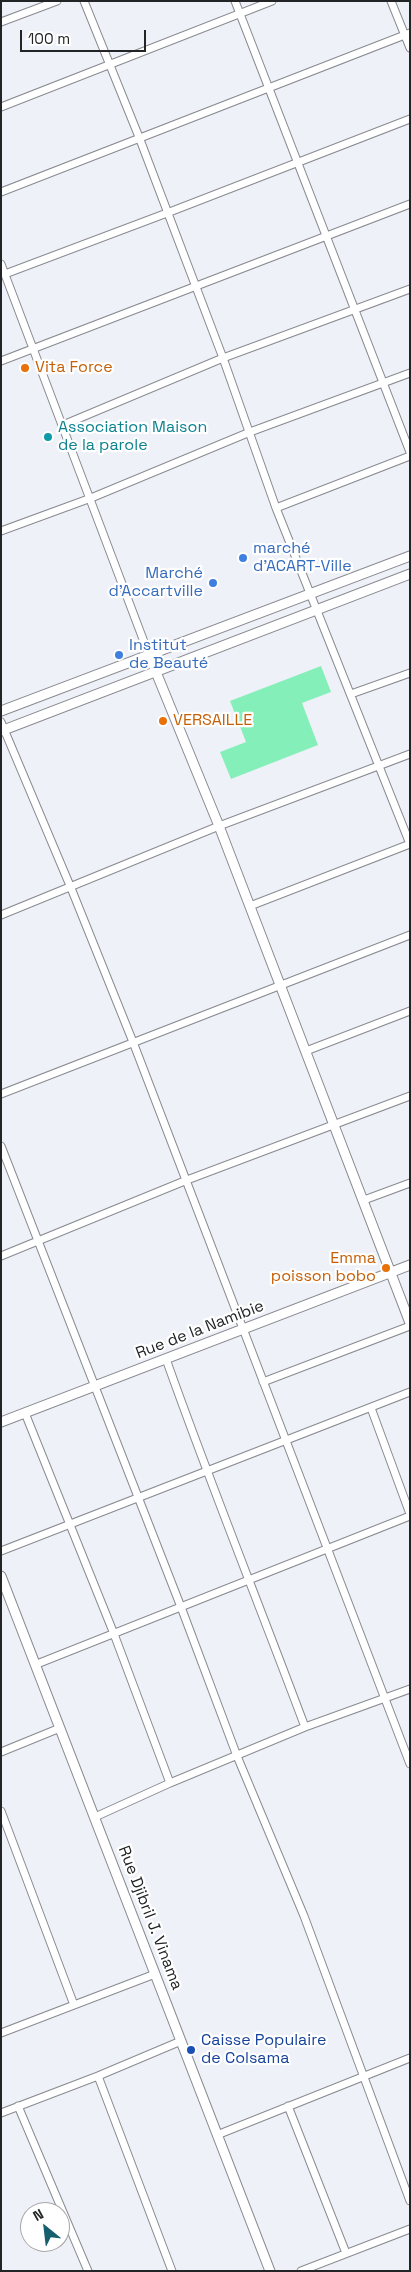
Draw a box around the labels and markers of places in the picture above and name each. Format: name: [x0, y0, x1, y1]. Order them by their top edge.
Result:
place label: Vita Force: [35, 358, 113, 378]
marker: Vita Force: [19, 362, 31, 374]
place label: Association Maison de la parole: [58, 418, 207, 456]
marker: Association Maison de la parole: [42, 431, 54, 443]
place label: marché d'ACART-Ville: [253, 539, 352, 577]
marker: marché d'ACART-Ville: [237, 552, 249, 564]
place label: Marché d'Accartville: [108, 564, 203, 602]
marker: Marché d'Accartville: [207, 577, 219, 589]
place label: Institut de Beauté: [129, 636, 208, 674]
marker: Institut de Beauté: [113, 649, 125, 661]
place label: VERSAILLE: [173, 711, 252, 731]
marker: VERSAILLE: [157, 715, 169, 727]
place label: Emma poisson bobo: [271, 1249, 376, 1287]
marker: Emma poisson bobo: [380, 1262, 392, 1274]
place label: Caisse Populaire de Colsama: [201, 2031, 326, 2069]
marker: Caisse Populaire de Colsama: [185, 2044, 197, 2056]

